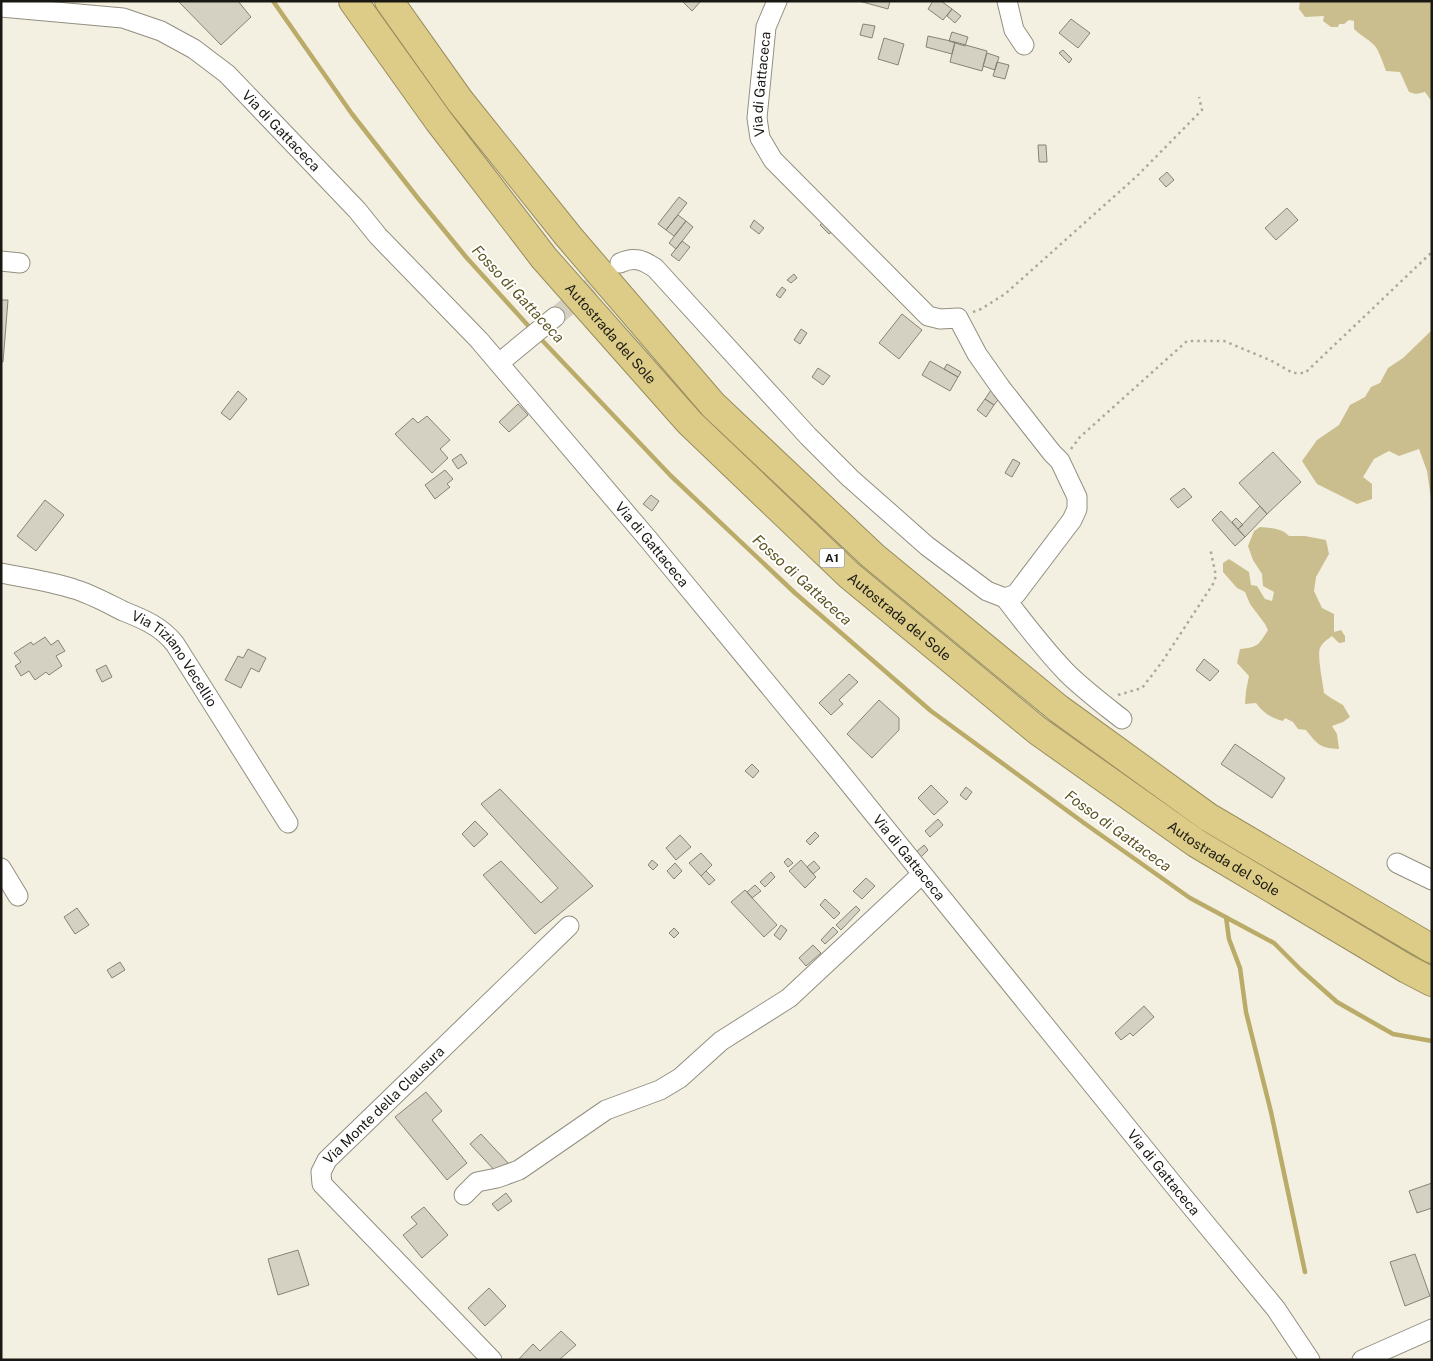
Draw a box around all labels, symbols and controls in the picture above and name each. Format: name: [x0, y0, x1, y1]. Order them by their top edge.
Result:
street label: Via di Gattaceca: [749, 31, 774, 138]
street label: Via di Gattaceca: [239, 87, 323, 174]
water label: Fosso di Gattaceca: [469, 241, 568, 346]
street label: Autostrada del Sole: [562, 280, 660, 387]
street label: Via di Gattaceca: [612, 499, 692, 590]
water label: Fosso di Gattaceca: [749, 531, 855, 628]
road number: A1: [820, 548, 844, 568]
street label: Autostrada del Sole: [845, 569, 954, 664]
street label: Via Tiziano Vecellio: [129, 607, 220, 710]
water label: Fosso di Gattaceca: [1062, 786, 1175, 875]
street label: Via di Gattaceca: [870, 811, 948, 904]
street label: Autostrada del Sole: [1165, 818, 1283, 899]
street label: Via Monte della Clausura: [320, 1043, 448, 1167]
street label: Via di Gattaceca: [1124, 1126, 1203, 1218]

